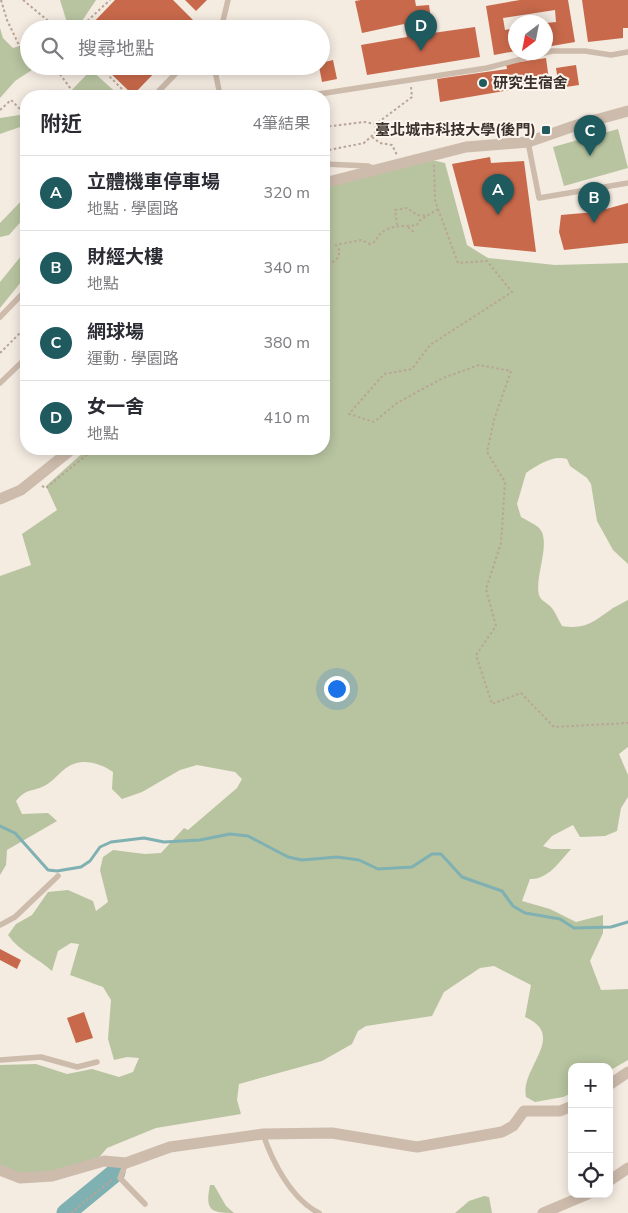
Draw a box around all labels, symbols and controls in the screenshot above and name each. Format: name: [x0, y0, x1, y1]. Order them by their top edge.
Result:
pin: D: [405, 10, 437, 51]
north arrow: [508, 15, 553, 60]
search box: [20, 20, 330, 75]
icon: search: [38, 34, 66, 62]
text: 搜尋地點: [78, 36, 154, 62]
place label: 研究生宿舍: [493, 73, 568, 93]
marker: 研究生宿舍: [477, 77, 489, 89]
text: 附近: [40, 110, 82, 138]
text: 4筆結果: [252, 113, 310, 135]
pin: C: [574, 115, 606, 156]
place label: 臺北城市科技大學(後門): [375, 120, 536, 140]
marker: 臺北城市科技大學(後門): [540, 124, 552, 136]
text: 立體機車停車場: [87, 169, 220, 195]
pin: A: [482, 174, 514, 215]
text: A: [50, 182, 62, 204]
text: 320 m: [263, 182, 310, 204]
pin: B: [578, 182, 610, 223]
text: 地點 · 學園路: [87, 198, 179, 220]
text: 財經大樓: [87, 244, 163, 270]
text: B: [50, 257, 62, 279]
text: 340 m: [263, 257, 310, 279]
text: 地點: [87, 273, 119, 295]
text: 網球場: [87, 319, 144, 345]
text: C: [51, 332, 61, 354]
text: 380 m: [263, 332, 310, 354]
text: 運動 · 學園路: [87, 348, 179, 370]
text: 女一舍: [87, 394, 144, 420]
text: D: [50, 407, 62, 429]
text: 410 m: [263, 407, 310, 429]
text: 地點: [87, 423, 119, 445]
your location: [324, 676, 350, 702]
map controls: [568, 1063, 613, 1198]
button: +: [568, 1063, 613, 1108]
button: −: [568, 1108, 613, 1153]
button: locate: [568, 1153, 613, 1198]

